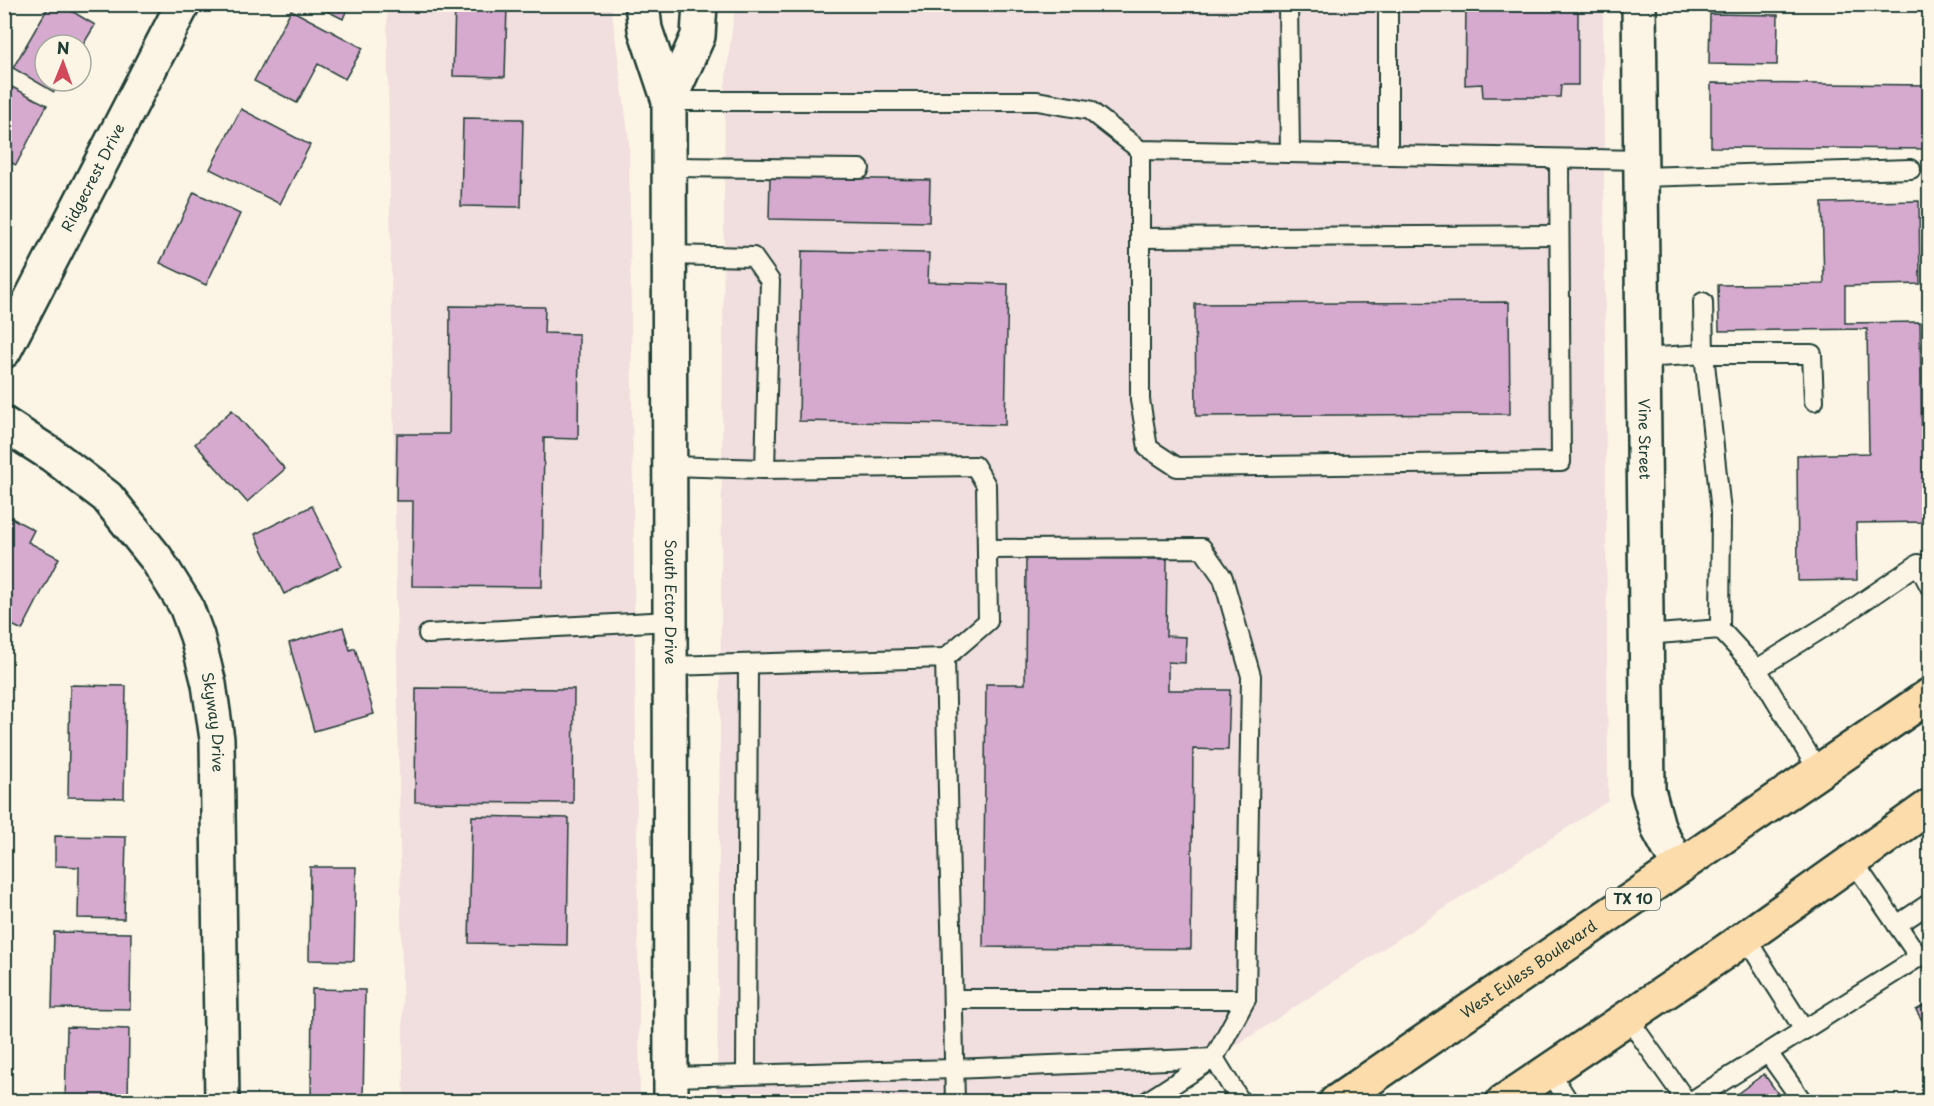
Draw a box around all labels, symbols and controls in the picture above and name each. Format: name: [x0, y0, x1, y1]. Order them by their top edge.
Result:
north arrow: [33, 33, 93, 93]
text: N: [57, 35, 70, 59]
street label: Ridgecrest Drive: [55, 119, 130, 235]
street label: Vine Street: [1634, 398, 1657, 480]
street label: South Ector Drive: [660, 539, 683, 664]
street label: Skyway Drive: [196, 669, 230, 772]
road number: TX 10: [1606, 888, 1660, 910]
street label: West Euless Boulevard: [1455, 914, 1601, 1023]

